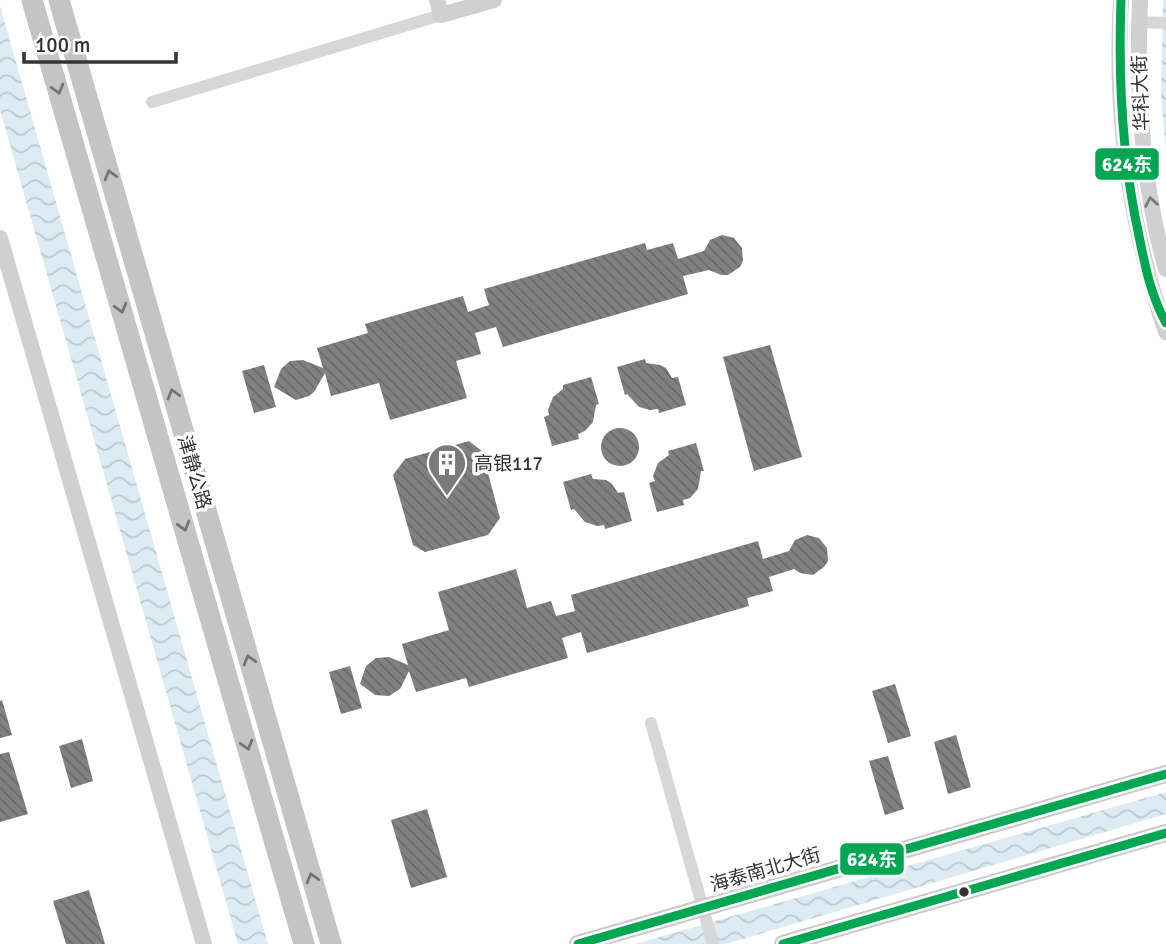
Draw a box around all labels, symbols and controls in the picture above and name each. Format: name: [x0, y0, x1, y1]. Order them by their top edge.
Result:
scale bar: [24, 21, 177, 65]
text: 100 m: [35, 32, 90, 58]
street label: 华科大街: [1128, 55, 1154, 131]
one-way arrow: [50, 83, 64, 95]
line badge: 624东: [1094, 147, 1160, 181]
text: 624东: [1102, 153, 1152, 177]
one-way arrow: [103, 170, 118, 182]
one-way arrow: [1144, 196, 1159, 208]
one-way arrow: [112, 302, 127, 314]
one-way arrow: [166, 388, 181, 400]
street label: 津静公路: [172, 432, 216, 512]
building icon: 高银117: [426, 442, 468, 497]
place label: 高银117: [474, 452, 543, 476]
one-way arrow: [175, 520, 190, 532]
one-way arrow: [243, 654, 257, 666]
one-way arrow: [238, 739, 253, 751]
line badge: 624东: [839, 842, 905, 876]
street label: 海泰南北大街: [707, 843, 823, 897]
text: 624东: [847, 848, 897, 872]
one-way arrow: [306, 873, 320, 885]
unlabelled marker: [957, 885, 971, 899]

